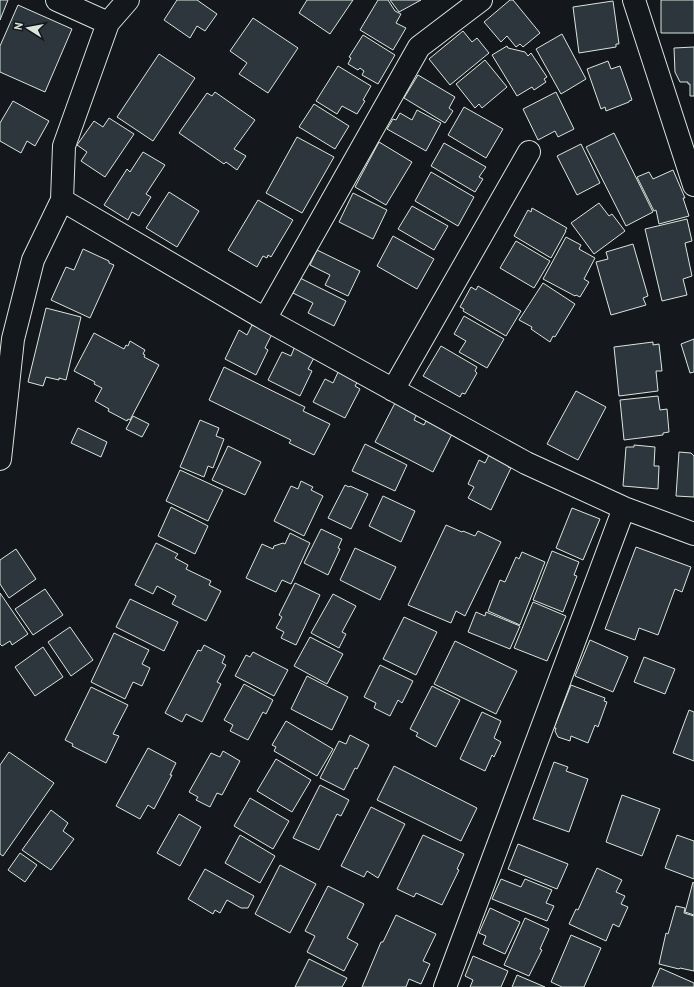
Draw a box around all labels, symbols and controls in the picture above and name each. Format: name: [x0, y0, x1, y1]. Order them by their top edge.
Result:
north arrow: [8, 8, 48, 48]
text: N: [11, 21, 26, 31]

